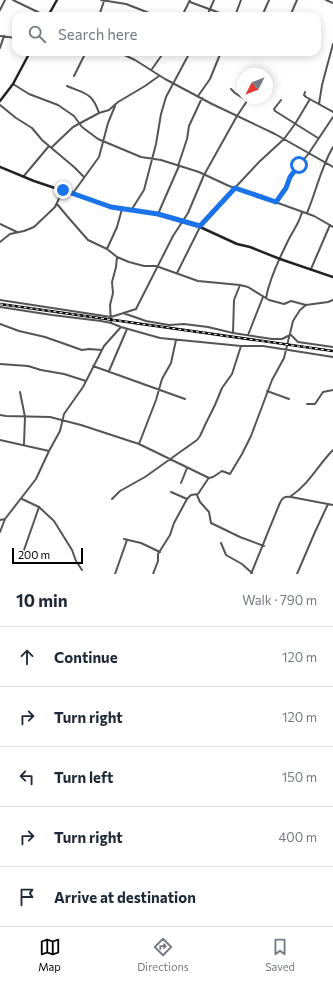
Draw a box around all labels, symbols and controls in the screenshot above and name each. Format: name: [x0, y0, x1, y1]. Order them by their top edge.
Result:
search box: [12, 12, 321, 56]
icon: search: [26, 23, 48, 45]
text: Search here: [58, 25, 137, 43]
north arrow: [237, 68, 273, 104]
route start: [290, 156, 308, 174]
route end: [54, 181, 72, 199]
scale bar: [12, 546, 83, 565]
text: 200 m: [18, 548, 50, 561]
text: 10 min: [16, 590, 68, 611]
text: Walk · 790 m: [242, 592, 317, 608]
icon: ahead: [16, 646, 38, 668]
text: Continue: [54, 648, 118, 666]
text: 120 m: [282, 649, 317, 665]
icon: right: [16, 706, 38, 728]
text: Turn right: [54, 708, 123, 726]
text: 120 m: [282, 709, 317, 725]
icon: left: [16, 766, 38, 788]
text: Turn left: [54, 768, 113, 786]
text: 150 m: [282, 769, 317, 785]
icon: right: [16, 826, 38, 848]
text: Turn right: [54, 828, 123, 846]
text: 400 m: [278, 829, 317, 845]
icon: arrive: [16, 886, 38, 908]
text: Arrive at destination: [54, 888, 196, 906]
tab: Map: [38, 936, 61, 973]
tab: Directions: [137, 936, 189, 973]
tab: Saved: [265, 936, 295, 973]

